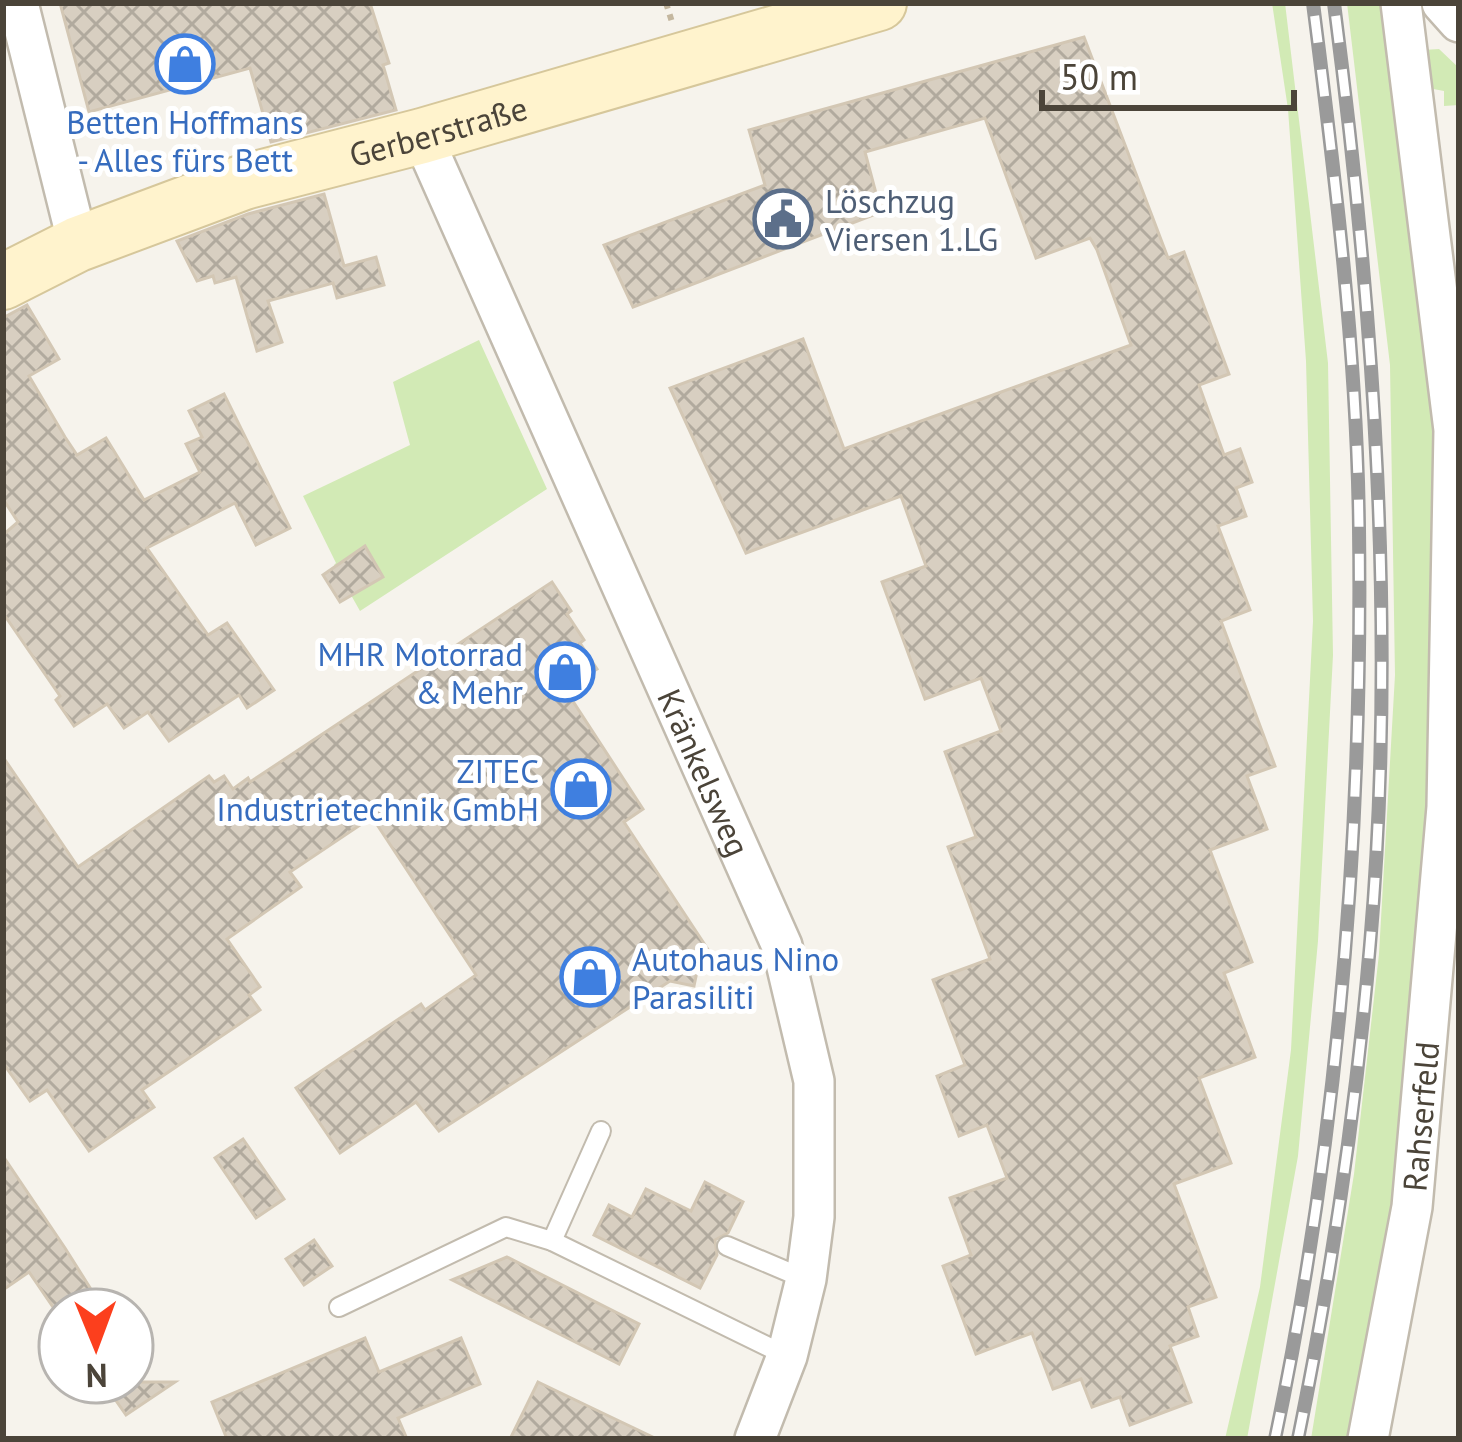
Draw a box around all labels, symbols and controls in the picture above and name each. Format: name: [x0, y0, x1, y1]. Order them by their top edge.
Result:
shop icon: Betten Hoffmans - Alles fürs Bett: [154, 33, 216, 95]
scale bar: [1042, 36, 1294, 110]
text: 50 m: [1060, 53, 1138, 100]
street label: Gerberstraße: [344, 85, 532, 175]
place label: Betten Hoffmans - Alles fürs Bett: [66, 100, 304, 181]
place label: Löschzug Viersen 1.LG: [824, 179, 998, 260]
public building icon: Löschzug Viersen 1.LG: [752, 188, 814, 250]
place label: MHR Motorrad & Mehr: [317, 632, 523, 713]
shop icon: MHR Motorrad & Mehr: [534, 641, 596, 703]
street label: Kränkelsweg: [649, 682, 761, 862]
place label: ZITEC Industrietechnik GmbH: [216, 749, 539, 830]
shop icon: ZITEC Industrietechnik GmbH: [550, 758, 612, 820]
place label: Autohaus Nino Parasiliti: [632, 937, 839, 1018]
shop icon: Autohaus Nino Parasiliti: [559, 946, 621, 1008]
street label: Rahserfeld: [1392, 1040, 1448, 1193]
north arrow: [36, 1286, 156, 1406]
text: N: [85, 1355, 108, 1398]

